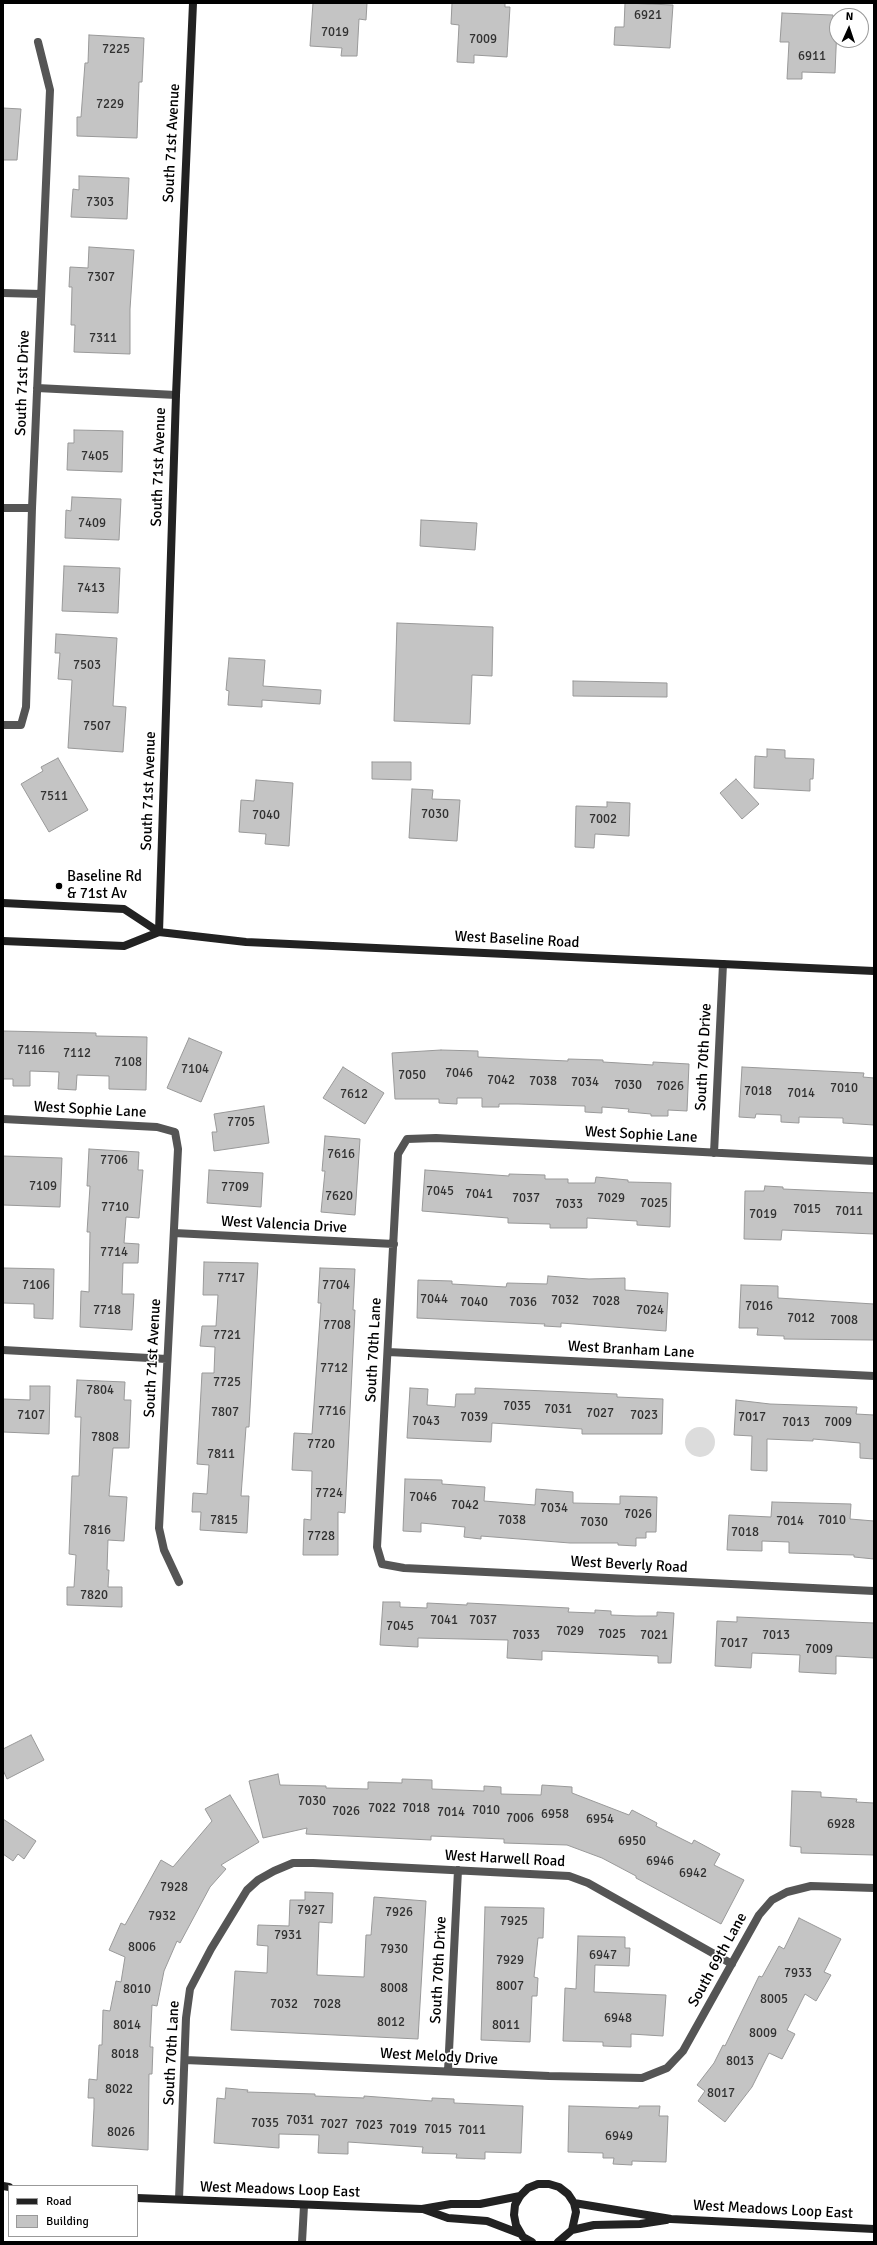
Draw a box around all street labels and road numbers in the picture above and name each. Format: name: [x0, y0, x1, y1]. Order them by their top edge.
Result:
street label: South 71st Avenue: [160, 83, 184, 203]
street label: South 71st Drive: [12, 330, 34, 436]
street label: South 71st Avenue: [148, 407, 170, 527]
street label: South 71st Avenue: [138, 731, 160, 851]
street label: West Baseline Road: [454, 928, 580, 952]
street label: South 70th Drive: [692, 1003, 716, 1111]
street label: West Sophie Lane: [33, 1098, 147, 1122]
street label: West Sophie Lane: [584, 1123, 698, 1147]
street label: West Valencia Drive: [221, 1213, 347, 1237]
street label: South 70th Lane: [362, 1297, 386, 1403]
street label: South 71st Avenue: [141, 1298, 165, 1418]
street label: West Branham Lane: [567, 1338, 695, 1362]
street label: West Beverly Road: [570, 1553, 688, 1577]
street label: West Harwell Road: [444, 1847, 566, 1871]
street label: South 69th Lane: [685, 1910, 751, 2010]
street label: South 70th Drive: [427, 1916, 451, 2024]
street label: South 70th Lane: [160, 2000, 184, 2106]
street label: West Melody Drive: [379, 2045, 499, 2069]
street label: West Meadows Loop East: [200, 2178, 360, 2202]
street label: West Meadows Loop East: [692, 2197, 854, 2223]

